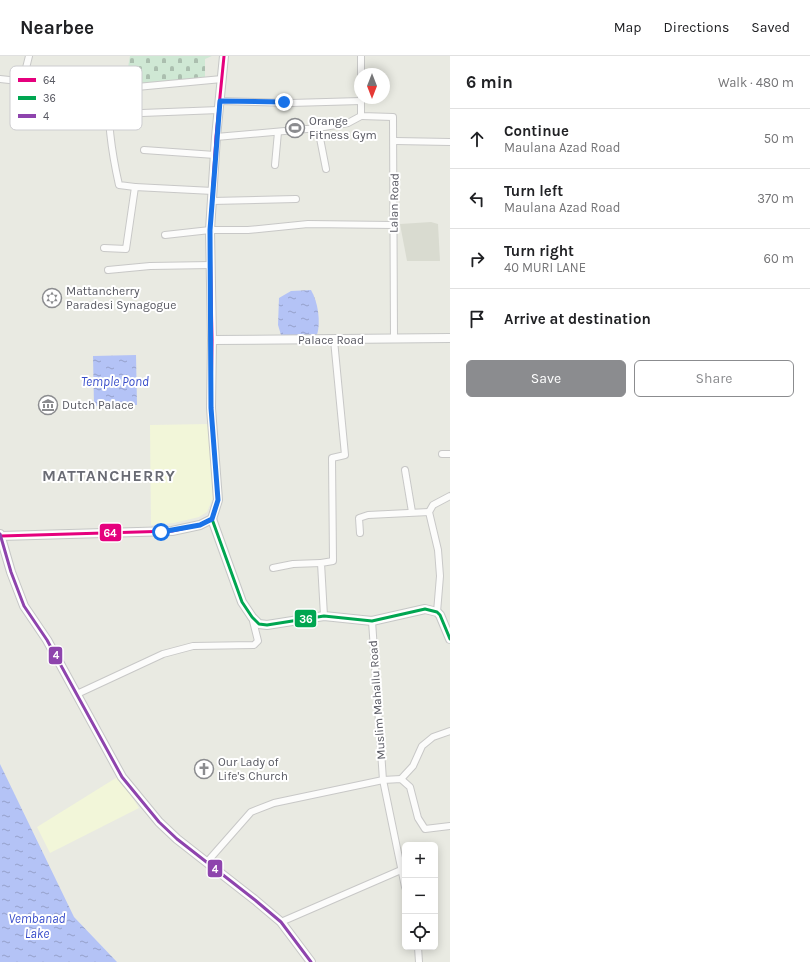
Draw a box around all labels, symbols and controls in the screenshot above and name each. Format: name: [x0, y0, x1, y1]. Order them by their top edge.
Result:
text: Nearbee: [20, 17, 94, 39]
text: Map: [614, 19, 642, 36]
text: Directions: [664, 19, 729, 36]
text: Saved: [751, 19, 790, 36]
legend: [10, 66, 142, 130]
north arrow: [354, 68, 390, 104]
text: 6 min: [466, 72, 513, 92]
text: 64: [43, 74, 55, 87]
text: Walk · 480 m: [718, 75, 794, 90]
text: 36: [43, 92, 56, 105]
route end: [275, 93, 293, 111]
text: 4: [43, 110, 49, 123]
place label: Orange Fitness Gym: [309, 114, 377, 142]
sports icon: Orange Fitness Gym: [284, 117, 306, 139]
text: Continue: [504, 122, 569, 140]
icon: ahead: [466, 128, 488, 150]
text: 50 m: [764, 131, 794, 146]
text: Maulana Azad Road: [504, 140, 620, 155]
street label: Lalan Road: [386, 173, 402, 233]
text: Turn left: [504, 182, 563, 200]
icon: left: [466, 188, 488, 210]
text: 370 m: [757, 191, 794, 206]
text: Maulana Azad Road: [504, 200, 620, 215]
text: Turn right: [504, 242, 574, 260]
icon: right: [466, 248, 488, 270]
text: 60 m: [764, 251, 794, 266]
text: 40 MURI LANE: [504, 260, 586, 275]
place label: Mattancherry Paradesi Synagogue: [66, 284, 176, 312]
synagogue icon: Mattancherry Paradesi Synagogue: [41, 287, 63, 309]
icon: arrive: [466, 308, 488, 330]
text: Arrive at destination: [504, 310, 651, 328]
street label: Palace Road: [298, 333, 364, 347]
button: Save: [466, 360, 626, 397]
button: Share: [634, 360, 794, 397]
water label: Temple Pond: [81, 374, 149, 389]
museum icon: Dutch Palace: [37, 394, 59, 416]
place label: Dutch Palace: [62, 398, 134, 412]
district label: MATTANCHERRY: [42, 466, 176, 485]
line badge: 64: [99, 523, 122, 542]
route start: [152, 523, 170, 541]
text: 64: [103, 527, 117, 540]
line badge: 36: [294, 609, 317, 628]
text: 36: [299, 613, 313, 626]
street label: Muslim Mahallu Road: [366, 640, 388, 760]
line badge: 4: [48, 646, 63, 665]
text: 4: [53, 649, 60, 662]
place label: Our Lady of Life's Church: [218, 755, 288, 783]
church icon: Our Lady of Life's Church: [193, 758, 215, 780]
map controls: [402, 842, 438, 950]
button: +: [402, 842, 438, 878]
line badge: 4: [207, 859, 223, 878]
text: 4: [212, 863, 219, 876]
button: −: [402, 878, 438, 914]
water label: Vembanad Lake: [8, 911, 66, 941]
button: locate: [402, 914, 438, 950]

